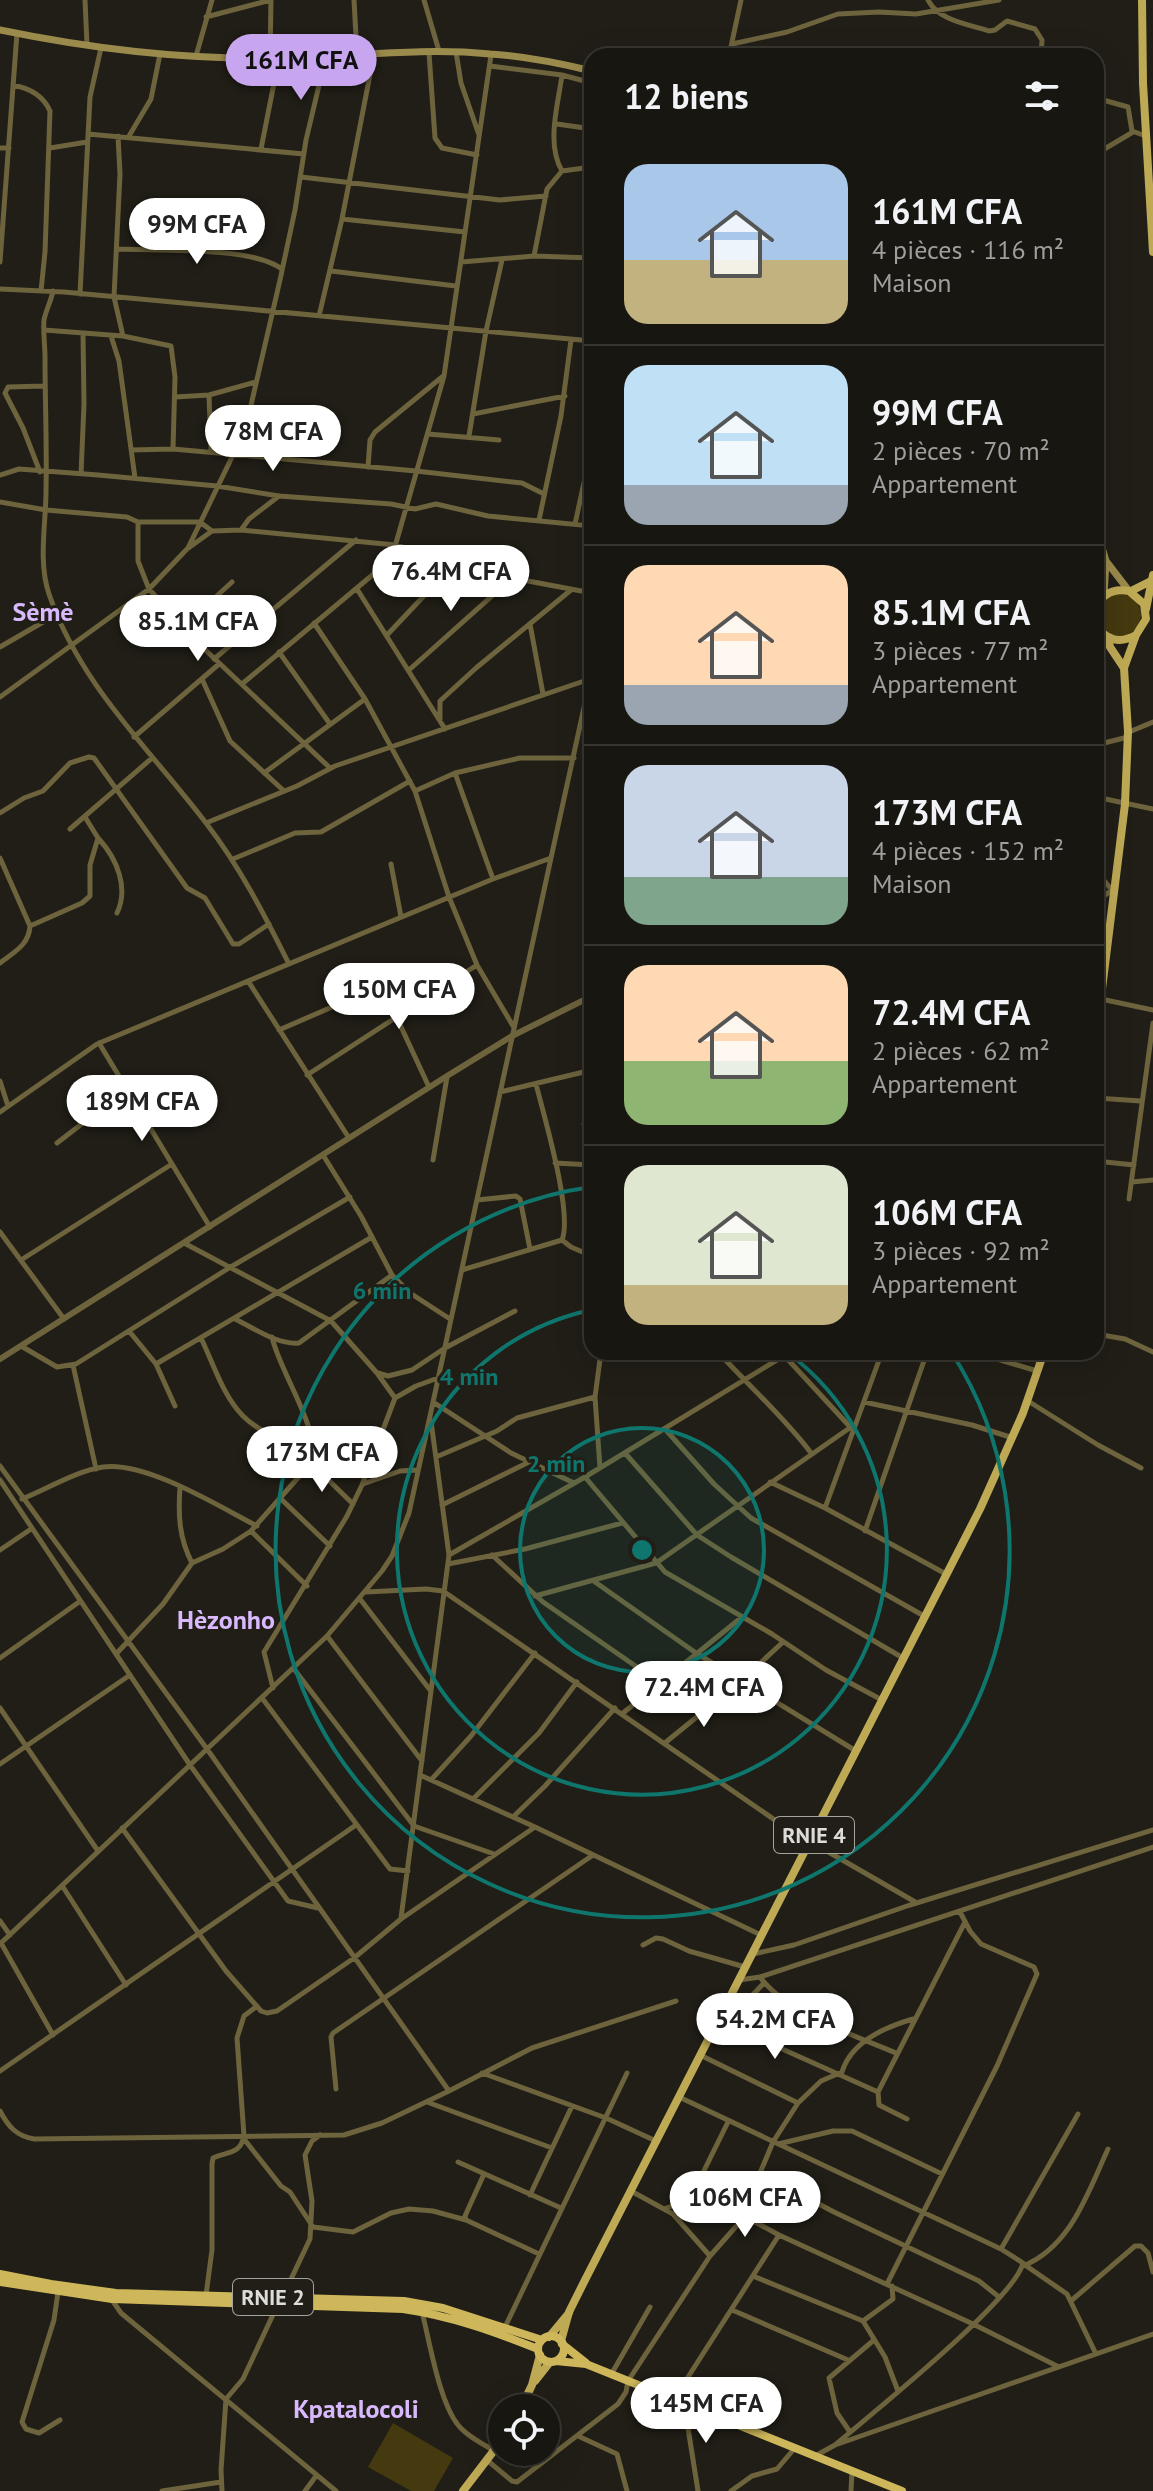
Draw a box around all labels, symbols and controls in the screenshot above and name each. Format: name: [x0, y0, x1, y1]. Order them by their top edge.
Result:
pin: 161M CFA: [218, 34, 384, 102]
text: 161M CFA: [244, 43, 358, 76]
text: 12 biens: [624, 74, 749, 118]
icon: filters: [1020, 74, 1064, 118]
text: 161M CFA: [872, 189, 1022, 233]
icon: home: [688, 196, 784, 292]
pin: 99M CFA: [123, 198, 271, 266]
text: 99M CFA: [147, 207, 247, 240]
text: 4 pièces · 116 m²: [872, 233, 1064, 266]
text: Maison: [872, 266, 952, 299]
text: 99M CFA: [872, 390, 1003, 434]
icon: home: [688, 397, 784, 493]
pin: 78M CFA: [199, 405, 347, 473]
text: 78M CFA: [223, 414, 323, 447]
text: 2 pièces · 70 m²: [872, 434, 1050, 467]
text: Appartement: [872, 467, 1017, 500]
pin: 76.4M CFA: [359, 545, 543, 613]
text: 76.4M CFA: [390, 554, 512, 587]
text: 85.1M CFA: [872, 590, 1030, 634]
district label: Sèmè: [12, 595, 74, 628]
pin: 85.1M CFA: [106, 595, 290, 663]
icon: home: [688, 597, 784, 693]
text: 85.1M CFA: [137, 604, 259, 637]
text: 3 pièces · 77 m²: [872, 634, 1048, 667]
text: Appartement: [872, 667, 1017, 700]
text: 173M CFA: [872, 790, 1022, 834]
icon: home: [688, 797, 784, 893]
text: 4 pièces · 152 m²: [872, 834, 1064, 867]
text: Maison: [872, 867, 952, 900]
pin: 150M CFA: [316, 963, 482, 1031]
text: 150M CFA: [342, 972, 456, 1005]
text: 72.4M CFA: [872, 990, 1030, 1034]
icon: home: [688, 997, 784, 1093]
text: 2 pièces · 62 m²: [872, 1034, 1050, 1067]
text: Appartement: [872, 1067, 1017, 1100]
pin: 189M CFA: [59, 1075, 225, 1143]
text: 189M CFA: [85, 1084, 199, 1117]
text: 106M CFA: [872, 1190, 1022, 1234]
icon: home: [688, 1197, 784, 1293]
text: 3 pièces · 92 m²: [872, 1234, 1050, 1267]
text: Appartement: [872, 1267, 1017, 1300]
text: 6 min: [353, 1275, 411, 1306]
text: 4 min: [440, 1361, 498, 1392]
pin: 173M CFA: [239, 1426, 405, 1494]
text: 173M CFA: [265, 1435, 379, 1468]
text: 2 min: [527, 1448, 585, 1479]
centre of rings: [628, 1536, 656, 1564]
district label: Hèzonho: [177, 1603, 275, 1636]
pin: 72.4M CFA: [612, 1661, 796, 1729]
text: 72.4M CFA: [643, 1670, 765, 1703]
road number: RNIE 4: [774, 1817, 854, 1853]
pin: 54.2M CFA: [683, 1993, 867, 2061]
text: 54.2M CFA: [714, 2002, 836, 2035]
pin: 106M CFA: [662, 2171, 828, 2239]
text: 106M CFA: [688, 2180, 802, 2213]
road number: RNIE 2: [233, 2279, 313, 2315]
pin: 145M CFA: [623, 2377, 789, 2445]
text: 145M CFA: [649, 2386, 763, 2419]
district label: Kpatalocoli: [293, 2392, 419, 2425]
map controls: [488, 2394, 560, 2466]
button: locate: [488, 2394, 560, 2466]

